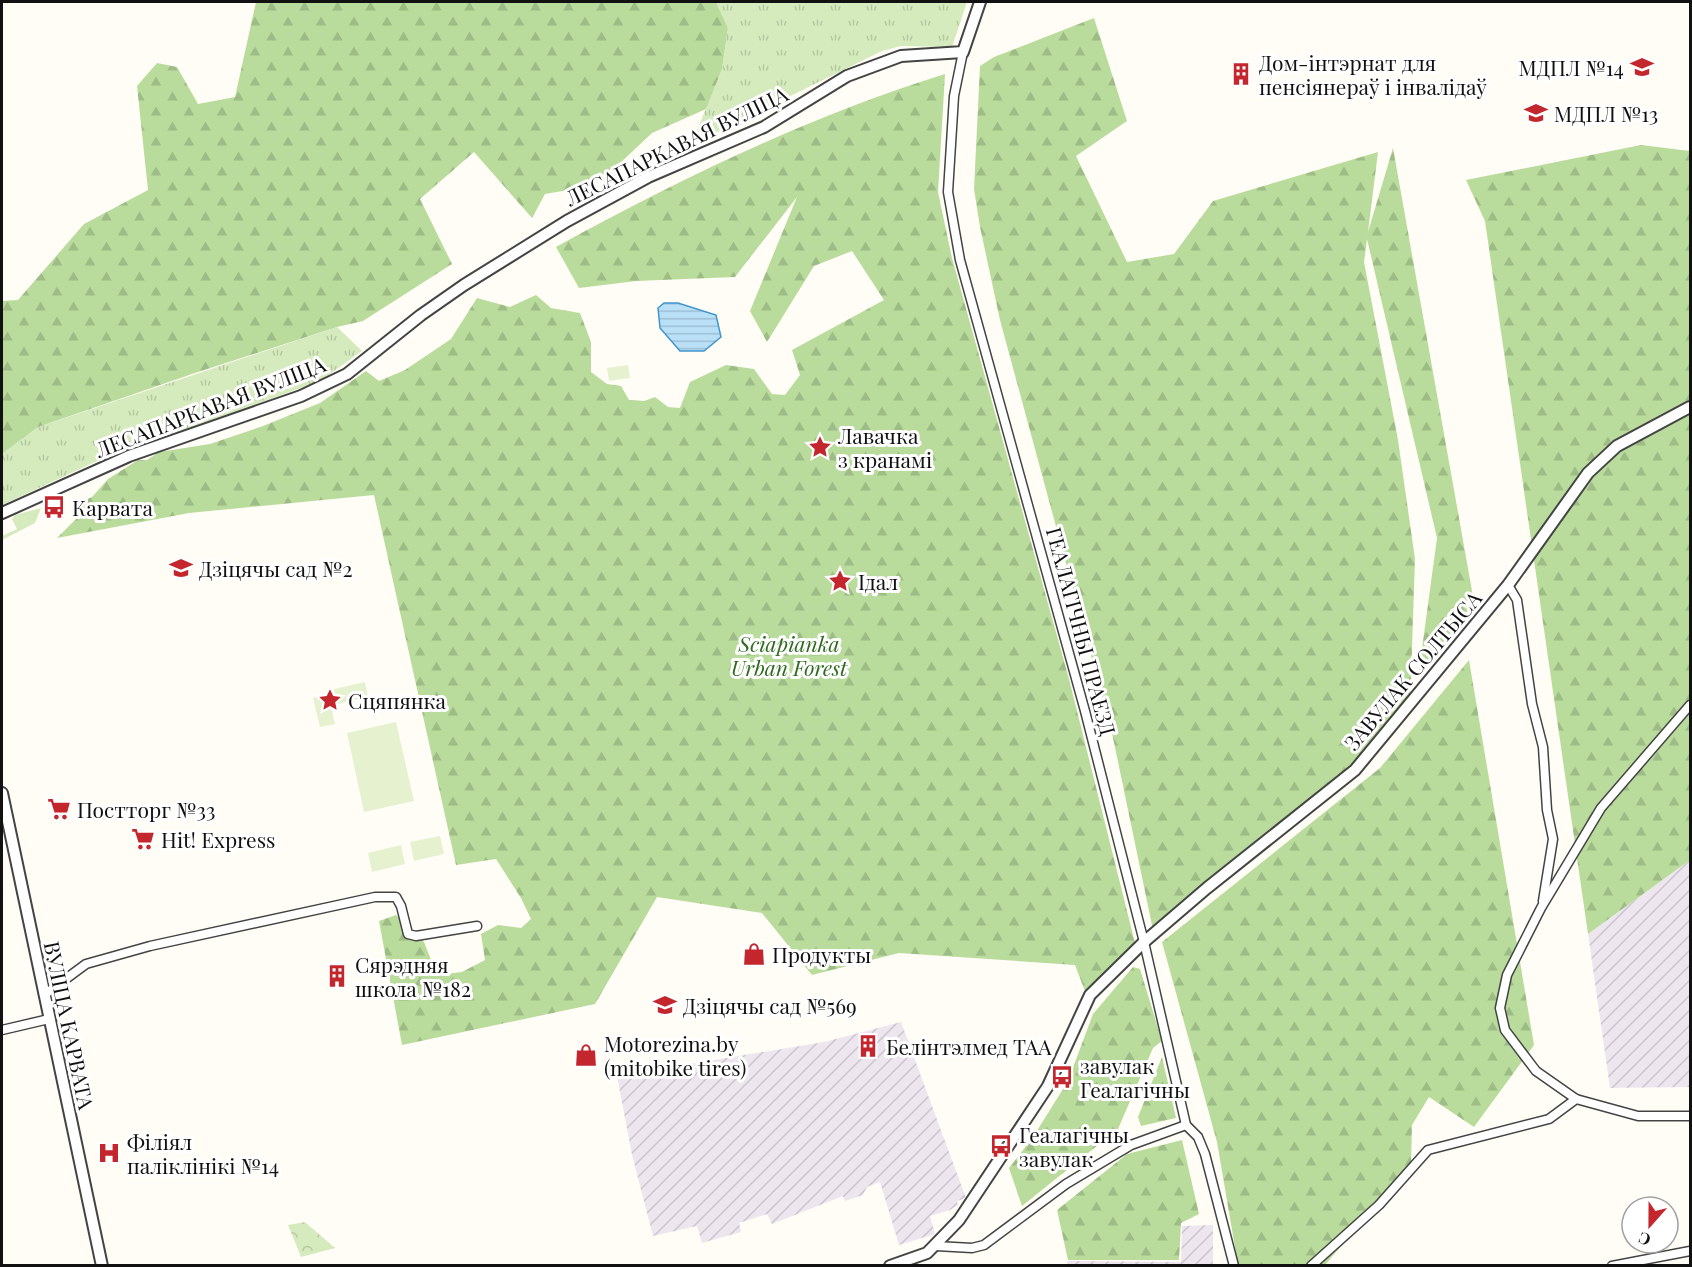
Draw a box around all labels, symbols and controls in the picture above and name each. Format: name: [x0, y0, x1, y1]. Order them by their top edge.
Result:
place label: Дом-інтэрнат для пенсіянераў і інвалідаў: [1259, 48, 1487, 100]
place label: МДПЛ №14: [1519, 53, 1624, 81]
school or university icon: МДПЛ №14: [1629, 54, 1655, 80]
building icon: Дом-інтэрнат для пенсіянераў і інвалідаў: [1228, 61, 1254, 87]
street label: ЛЕСАПАРКАВАЯ ВУЛІЦА: [559, 78, 793, 212]
place label: МДПЛ №13: [1554, 99, 1658, 127]
school or university icon: МДПЛ №13: [1523, 100, 1549, 126]
street label: ЛЕСАПАРКАВАЯ ВУЛІЦА: [90, 349, 330, 463]
place label: Лавачка з кранамі: [837, 421, 932, 473]
place icon: Лавачка з кранамі: [807, 434, 833, 460]
place label: Карвата: [72, 493, 153, 521]
bus stop icon: Карвата: [41, 494, 67, 520]
street label: ГЕАЛАГІЧНЫ ПРАЕЗД: [1041, 524, 1123, 738]
place label: Дзіцячы сад №2: [199, 554, 353, 582]
school or university icon: Дзіцячы сад №2: [168, 555, 194, 581]
place label: Ідал: [858, 567, 898, 595]
place icon: Ідал: [827, 568, 853, 594]
street label: ЗАВУЛАК СОЛТЫСА: [1337, 584, 1487, 756]
park label: Sciapianka Urban Forest: [731, 629, 848, 681]
place label: Сцяпянка: [348, 686, 447, 714]
place icon: Сцяпянка: [317, 687, 343, 713]
place label: Постторг №33: [77, 795, 215, 823]
supermarket icon: Постторг №33: [46, 796, 72, 822]
place label: Hit! Express: [161, 825, 275, 853]
supermarket icon: Hit! Express: [130, 826, 156, 852]
street label: ВУЛІЦА КАРВАТА: [39, 938, 102, 1112]
place label: Продукты: [772, 940, 871, 968]
shop icon: Продукты: [741, 941, 767, 967]
place label: Сярэдняя школа №182: [355, 950, 471, 1002]
building icon: Сярэдняя школа №182: [324, 963, 350, 989]
place label: Дзіцячы сад №569: [683, 991, 857, 1019]
school or university icon: Дзіцячы сад №569: [652, 992, 678, 1018]
place label: Motorezina.by (mitobike tires): [604, 1029, 746, 1081]
place label: Белінтэлмед ТАА: [886, 1032, 1052, 1060]
building icon: Белінтэлмед ТАА: [855, 1033, 881, 1059]
shop icon: Motorezina.by (mitobike tires): [573, 1042, 599, 1068]
place label: завулак Геалагічны: [1080, 1051, 1190, 1103]
bus stop icon: завулак Геалагічны: [1049, 1064, 1075, 1090]
place label: Геалагічны завулак: [1019, 1120, 1129, 1172]
place label: Філіял паліклінікі №14: [127, 1127, 279, 1179]
bus stop icon: Геалагічны завулак: [988, 1133, 1014, 1159]
hospital icon: Філіял паліклінікі №14: [96, 1140, 122, 1166]
north arrow: [1620, 1195, 1680, 1255]
text: С: [1635, 1228, 1653, 1251]

